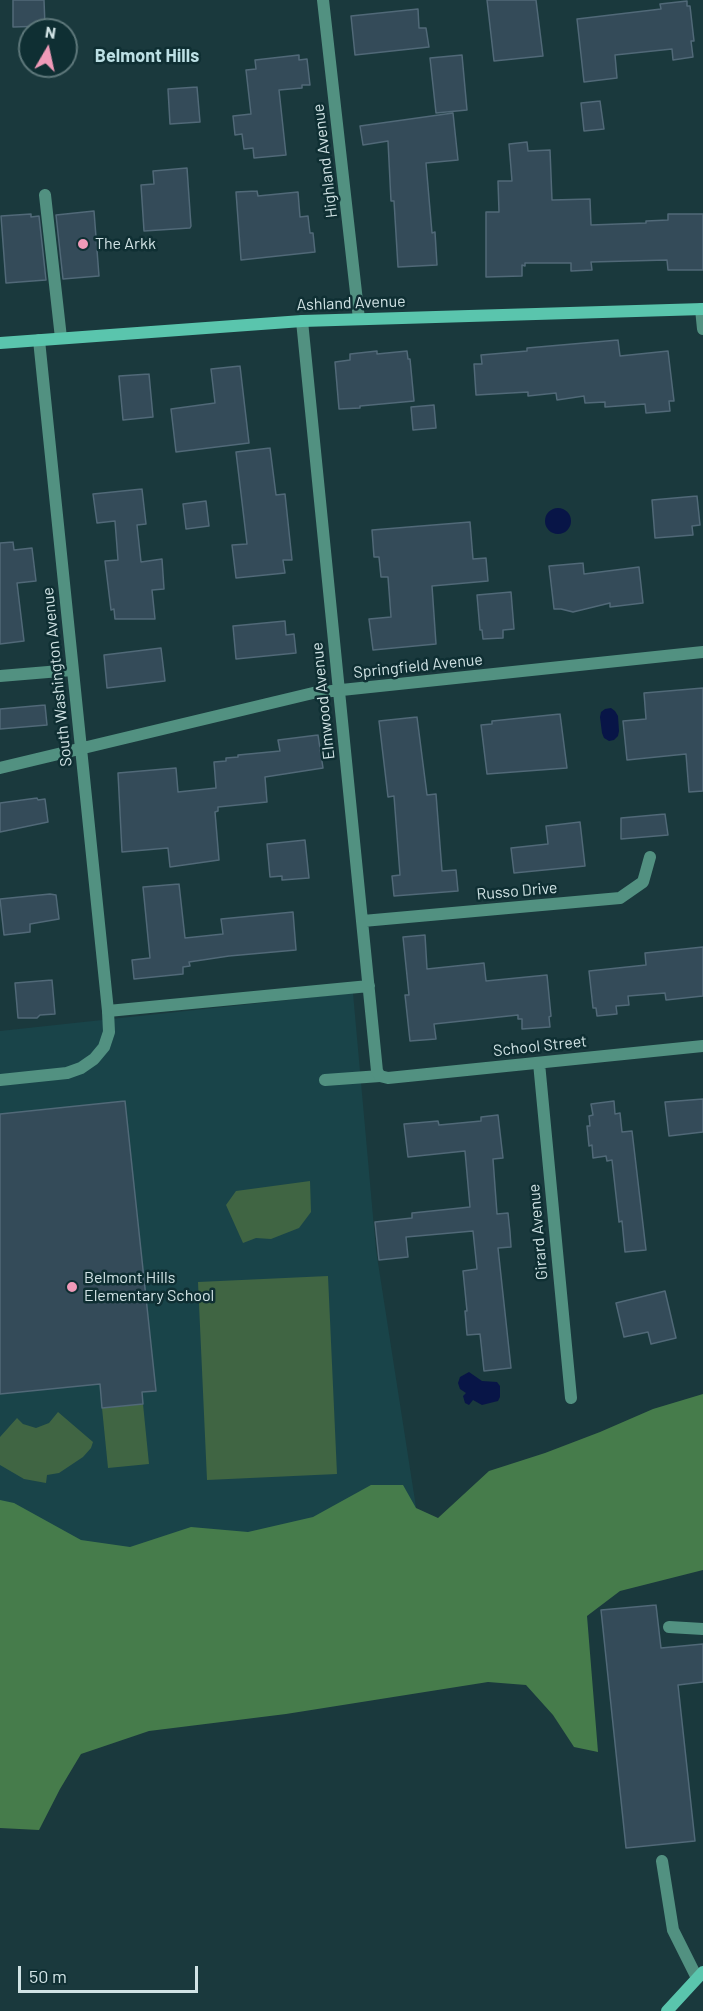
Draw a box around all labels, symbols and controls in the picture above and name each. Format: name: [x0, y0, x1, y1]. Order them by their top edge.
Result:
north arrow: [18, 18, 78, 78]
text: N: [44, 21, 57, 42]
district label: Belmont Hills: [95, 45, 199, 67]
street label: Highland Avenue: [308, 103, 342, 219]
place label: The Arkk: [95, 234, 156, 254]
marker: The Arkk: [76, 237, 90, 251]
street label: Ashland Avenue: [296, 292, 406, 314]
street label: South Washington Avenue: [38, 586, 76, 768]
street label: Elmwood Avenue: [307, 641, 339, 761]
street label: Springfield Avenue: [352, 650, 484, 682]
street label: Russo Drive: [476, 878, 558, 904]
street label: School Street: [492, 1032, 588, 1060]
street label: Girard Avenue: [524, 1183, 552, 1281]
place label: Belmont Hills Elementary School: [84, 1268, 214, 1306]
marker: Belmont Hills Elementary School: [65, 1280, 79, 1294]
scale bar: [21, 1954, 201, 1992]
text: 50 m: [29, 1965, 67, 1987]

